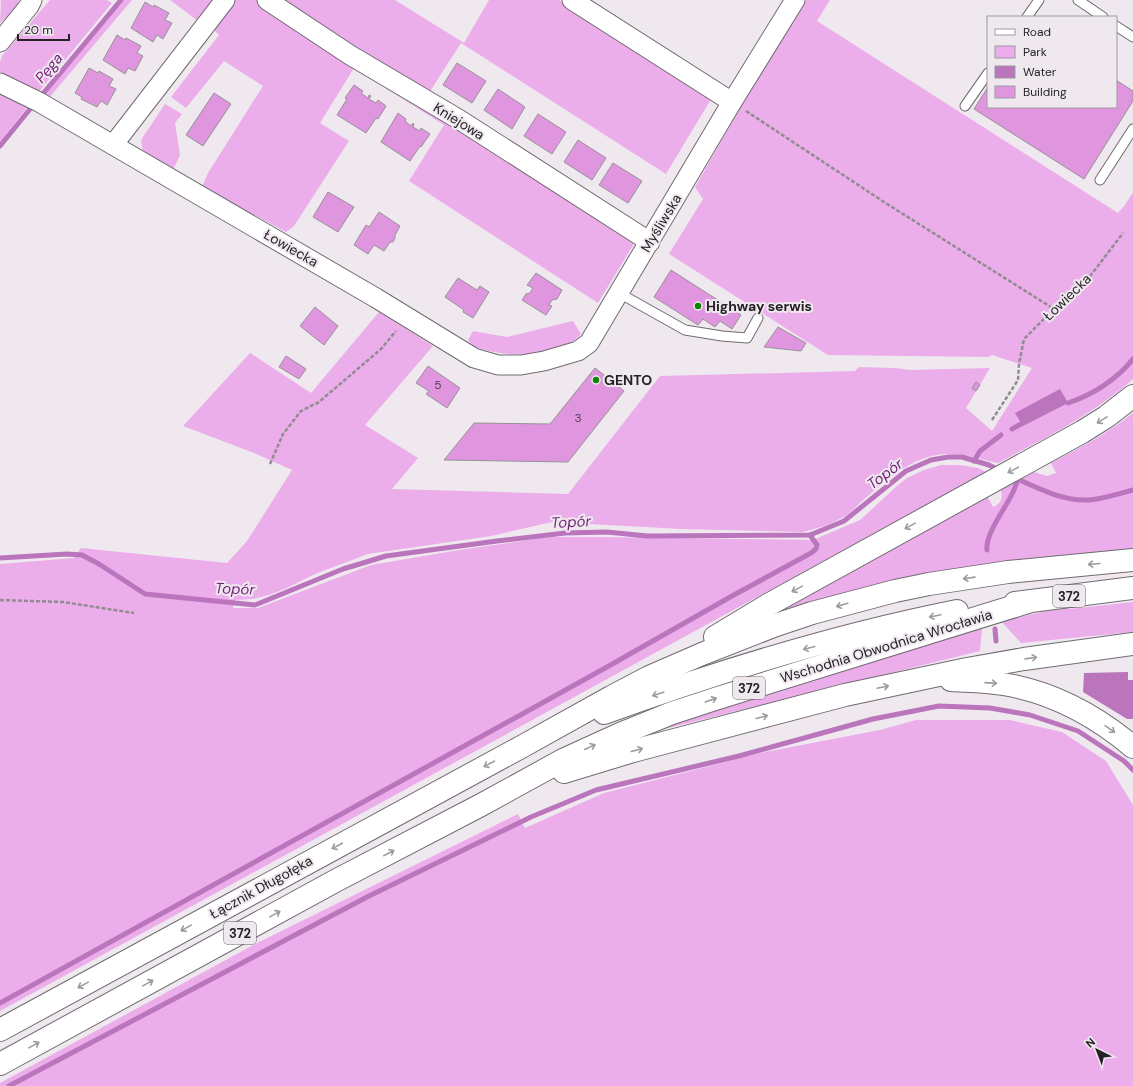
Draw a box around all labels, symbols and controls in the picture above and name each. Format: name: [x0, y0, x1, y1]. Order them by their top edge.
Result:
scale bar: [18, 16, 69, 42]
legend: [987, 16, 1117, 108]
text: 20 m: [24, 22, 53, 38]
text: Road: [1023, 24, 1051, 40]
text: Park: [1023, 44, 1047, 60]
water label: Pęga: [31, 49, 67, 87]
text: Water: [1023, 64, 1057, 80]
text: Building: [1023, 84, 1067, 100]
street label: Kniejowa: [430, 98, 488, 144]
street label: Myśliwska: [637, 191, 685, 255]
street label: Łowiecka: [260, 225, 322, 271]
street label: Łowiecka: [1039, 270, 1095, 324]
place label: Highway serwis: [706, 297, 812, 315]
marker: Highway serwis: [693, 301, 703, 311]
place label: GENTO: [604, 371, 652, 389]
marker: GENTO: [591, 375, 601, 385]
house number: 5: [434, 377, 442, 393]
house number: 3: [574, 410, 582, 426]
one-way arrow: [1096, 416, 1108, 424]
water label: Topór: [863, 454, 907, 494]
one-way arrow: [1007, 467, 1019, 475]
water label: Topór: [550, 511, 592, 533]
one-way arrow: [905, 523, 917, 531]
one-way arrow: [1088, 560, 1101, 567]
one-way arrow: [963, 574, 976, 582]
water label: Topór: [215, 578, 256, 600]
road number: 372: [1053, 585, 1085, 607]
one-way arrow: [791, 586, 803, 594]
one-way arrow: [836, 602, 849, 609]
street label: Wschodnia Obwodnica Wrocławia: [778, 605, 994, 687]
one-way arrow: [928, 612, 941, 620]
one-way arrow: [802, 644, 815, 652]
one-way arrow: [1024, 654, 1037, 662]
road number: 372: [733, 677, 765, 699]
one-way arrow: [984, 679, 997, 686]
one-way arrow: [876, 682, 889, 690]
one-way arrow: [651, 691, 664, 698]
one-way arrow: [704, 696, 717, 703]
one-way arrow: [756, 712, 769, 720]
one-way arrow: [1104, 725, 1115, 733]
one-way arrow: [584, 743, 596, 750]
one-way arrow: [630, 746, 643, 753]
one-way arrow: [483, 761, 495, 768]
one-way arrow: [332, 843, 344, 850]
one-way arrow: [383, 849, 395, 856]
street label: Łącznik Długołęka: [206, 851, 316, 923]
one-way arrow: [269, 910, 281, 917]
road number: 372: [224, 922, 256, 944]
one-way arrow: [180, 925, 192, 932]
one-way arrow: [142, 979, 154, 986]
one-way arrow: [77, 981, 89, 989]
north arrow: [1077, 1030, 1117, 1070]
text: N: [1083, 1035, 1098, 1050]
one-way arrow: [28, 1041, 40, 1049]

